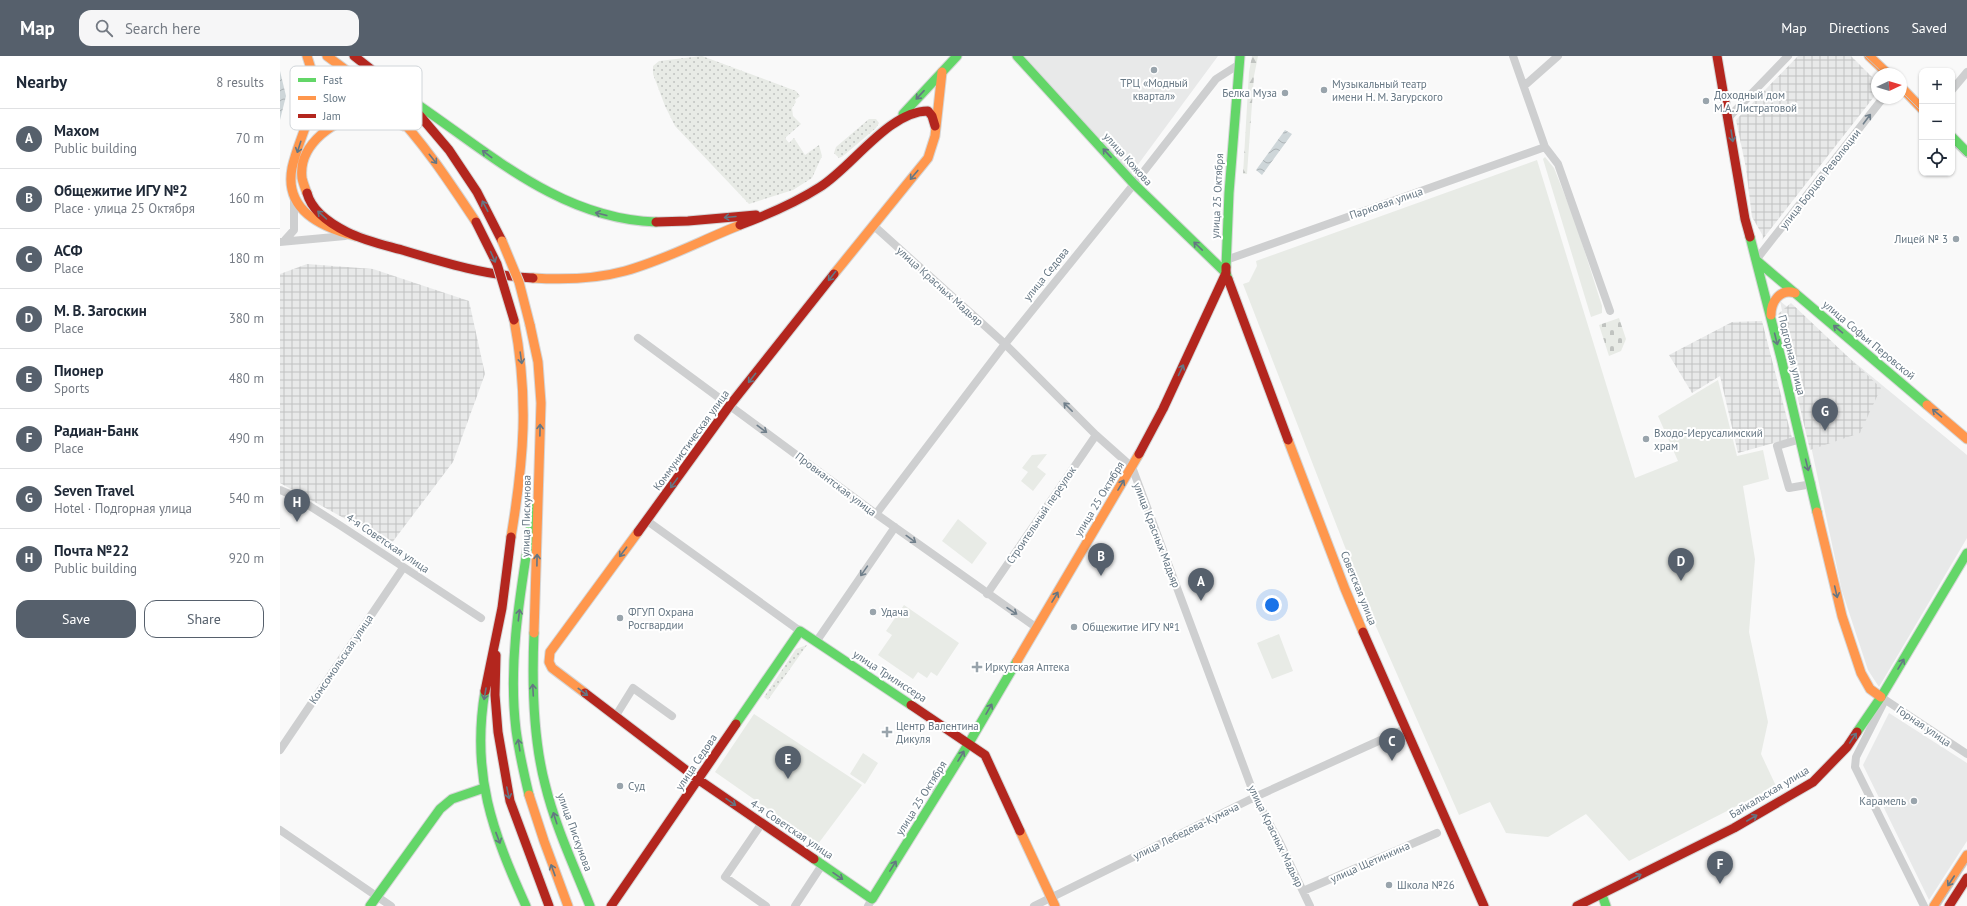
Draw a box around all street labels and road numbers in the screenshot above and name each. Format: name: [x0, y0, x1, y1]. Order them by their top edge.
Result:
street label: улица Борцов Революции: [1777, 126, 1863, 232]
street label: улица Кожова: [1100, 130, 1156, 188]
street label: улица 25 Октября: [1208, 153, 1226, 239]
street label: Парковая улица: [1347, 184, 1425, 222]
street label: улица Красных Мадьяр: [894, 243, 986, 329]
street label: улица Седова: [1020, 244, 1072, 304]
street label: улица Софьи Перовской: [1820, 297, 1918, 383]
street label: Подгорная улица: [1775, 313, 1809, 397]
street label: Коммунистическая улица: [650, 387, 732, 493]
street label: Провиантская улица: [793, 449, 879, 519]
street label: улица 25 Октября: [1071, 459, 1127, 539]
street label: Строительный переулок: [1003, 463, 1079, 566]
street label: улица Пискунова: [518, 475, 534, 557]
street label: улица Красных Мадьяр: [1130, 480, 1184, 590]
street label: 4-я Советская улица: [344, 510, 432, 576]
street label: Советская улица: [1338, 549, 1380, 627]
street label: Комсомольская улица: [306, 612, 376, 706]
street label: улица Трилиссера: [850, 647, 930, 705]
street label: Горная улица: [1894, 703, 1954, 749]
street label: улица Седова: [672, 731, 720, 793]
street label: улица 25 Октября: [892, 758, 950, 838]
street label: Байкальская улица: [1727, 763, 1811, 821]
street label: улица Красных Мадьяр: [1245, 783, 1307, 889]
street label: улица Пискунова: [554, 791, 596, 873]
street label: 4-я Советская улица: [748, 796, 836, 862]
street label: улица Лебедева-Кумача: [1131, 799, 1241, 863]
street label: улица Щетинкина: [1328, 838, 1412, 886]

